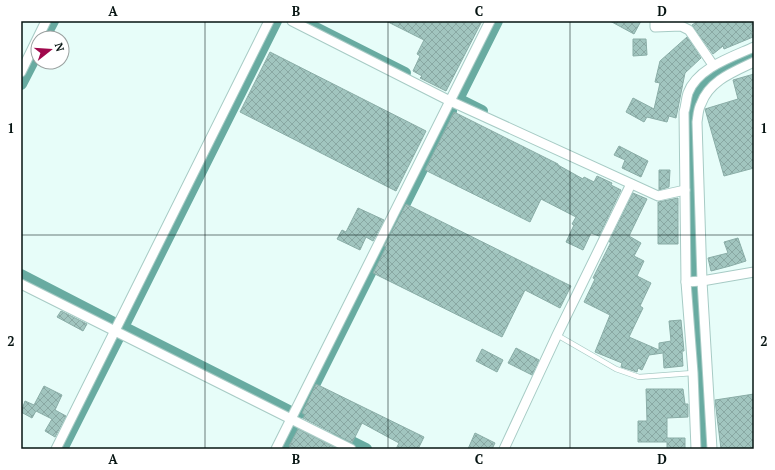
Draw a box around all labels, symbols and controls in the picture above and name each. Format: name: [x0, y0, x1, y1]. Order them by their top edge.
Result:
text: A: [108, 2, 118, 20]
text: B: [292, 2, 300, 20]
text: C: [475, 2, 483, 20]
text: D: [657, 2, 667, 20]
north arrow: [30, 30, 70, 70]
text: N: [52, 41, 68, 54]
text: 1: [7, 119, 15, 137]
text: 1: [760, 119, 768, 137]
text: 2: [7, 332, 15, 350]
text: 2: [760, 332, 768, 350]
text: A: [108, 450, 118, 468]
text: B: [292, 450, 300, 468]
text: C: [475, 450, 483, 468]
text: D: [657, 450, 667, 468]

